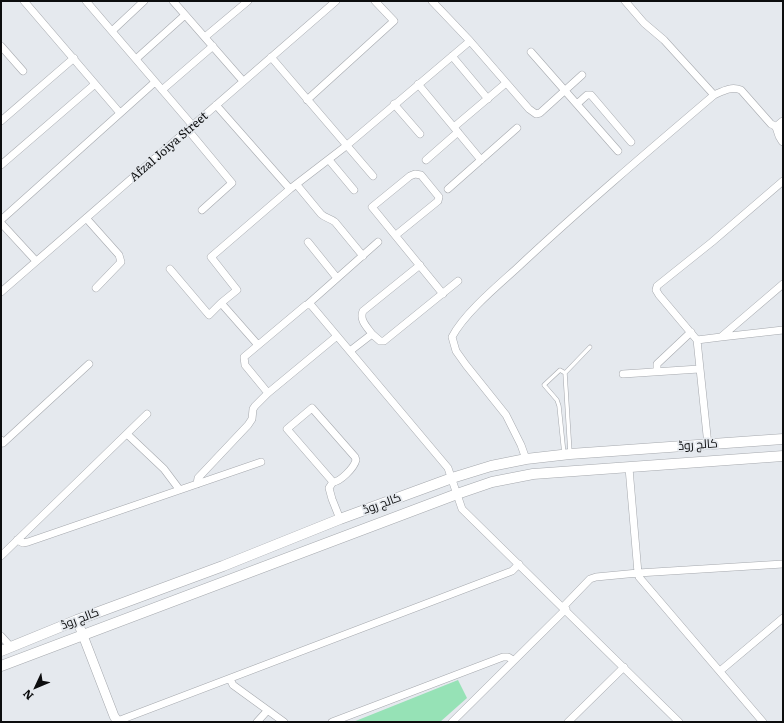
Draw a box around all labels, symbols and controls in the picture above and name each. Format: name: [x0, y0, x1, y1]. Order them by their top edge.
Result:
street label: Afzal Joiya Street: [127, 109, 211, 185]
street label: کالج روڈ: [678, 436, 718, 454]
street label: کالج روڈ: [361, 490, 403, 518]
street label: کالج روڈ: [59, 605, 101, 633]
north arrow: [16, 667, 56, 707]
text: N: [18, 686, 36, 704]

